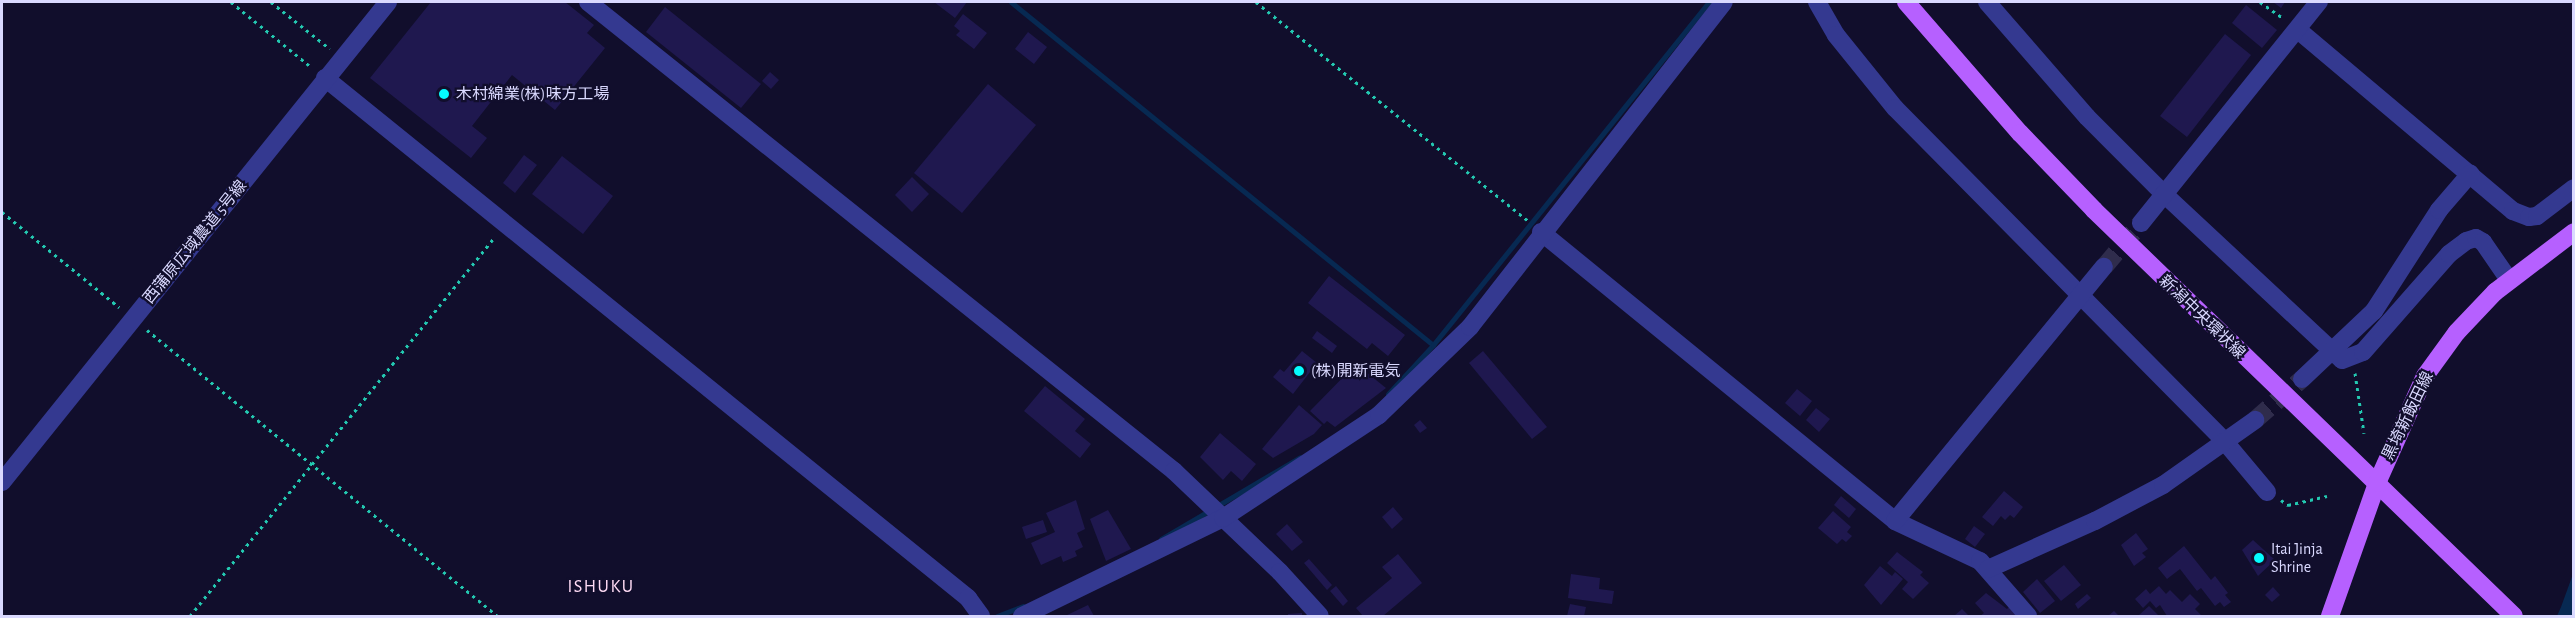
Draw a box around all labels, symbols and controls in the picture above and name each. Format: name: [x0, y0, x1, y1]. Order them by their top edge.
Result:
place label: 木村綿業(株)味方工場: [456, 84, 610, 104]
marker: 木村綿業(株)味方工場: [437, 87, 451, 101]
street label: 西蒲原広域農道 5号線: [139, 176, 251, 308]
street label: 新潟中央環状線: [2155, 271, 2249, 363]
place label: (株)開新電気: [1311, 361, 1401, 381]
marker: (株)開新電気: [1292, 364, 1306, 378]
street label: 黒埼新飯田線: [2378, 369, 2438, 463]
place label: Itai Jinja Shrine: [2271, 539, 2323, 577]
marker: Itai Jinja Shrine: [2252, 551, 2266, 565]
district label: ISHUKU: [567, 576, 635, 598]

